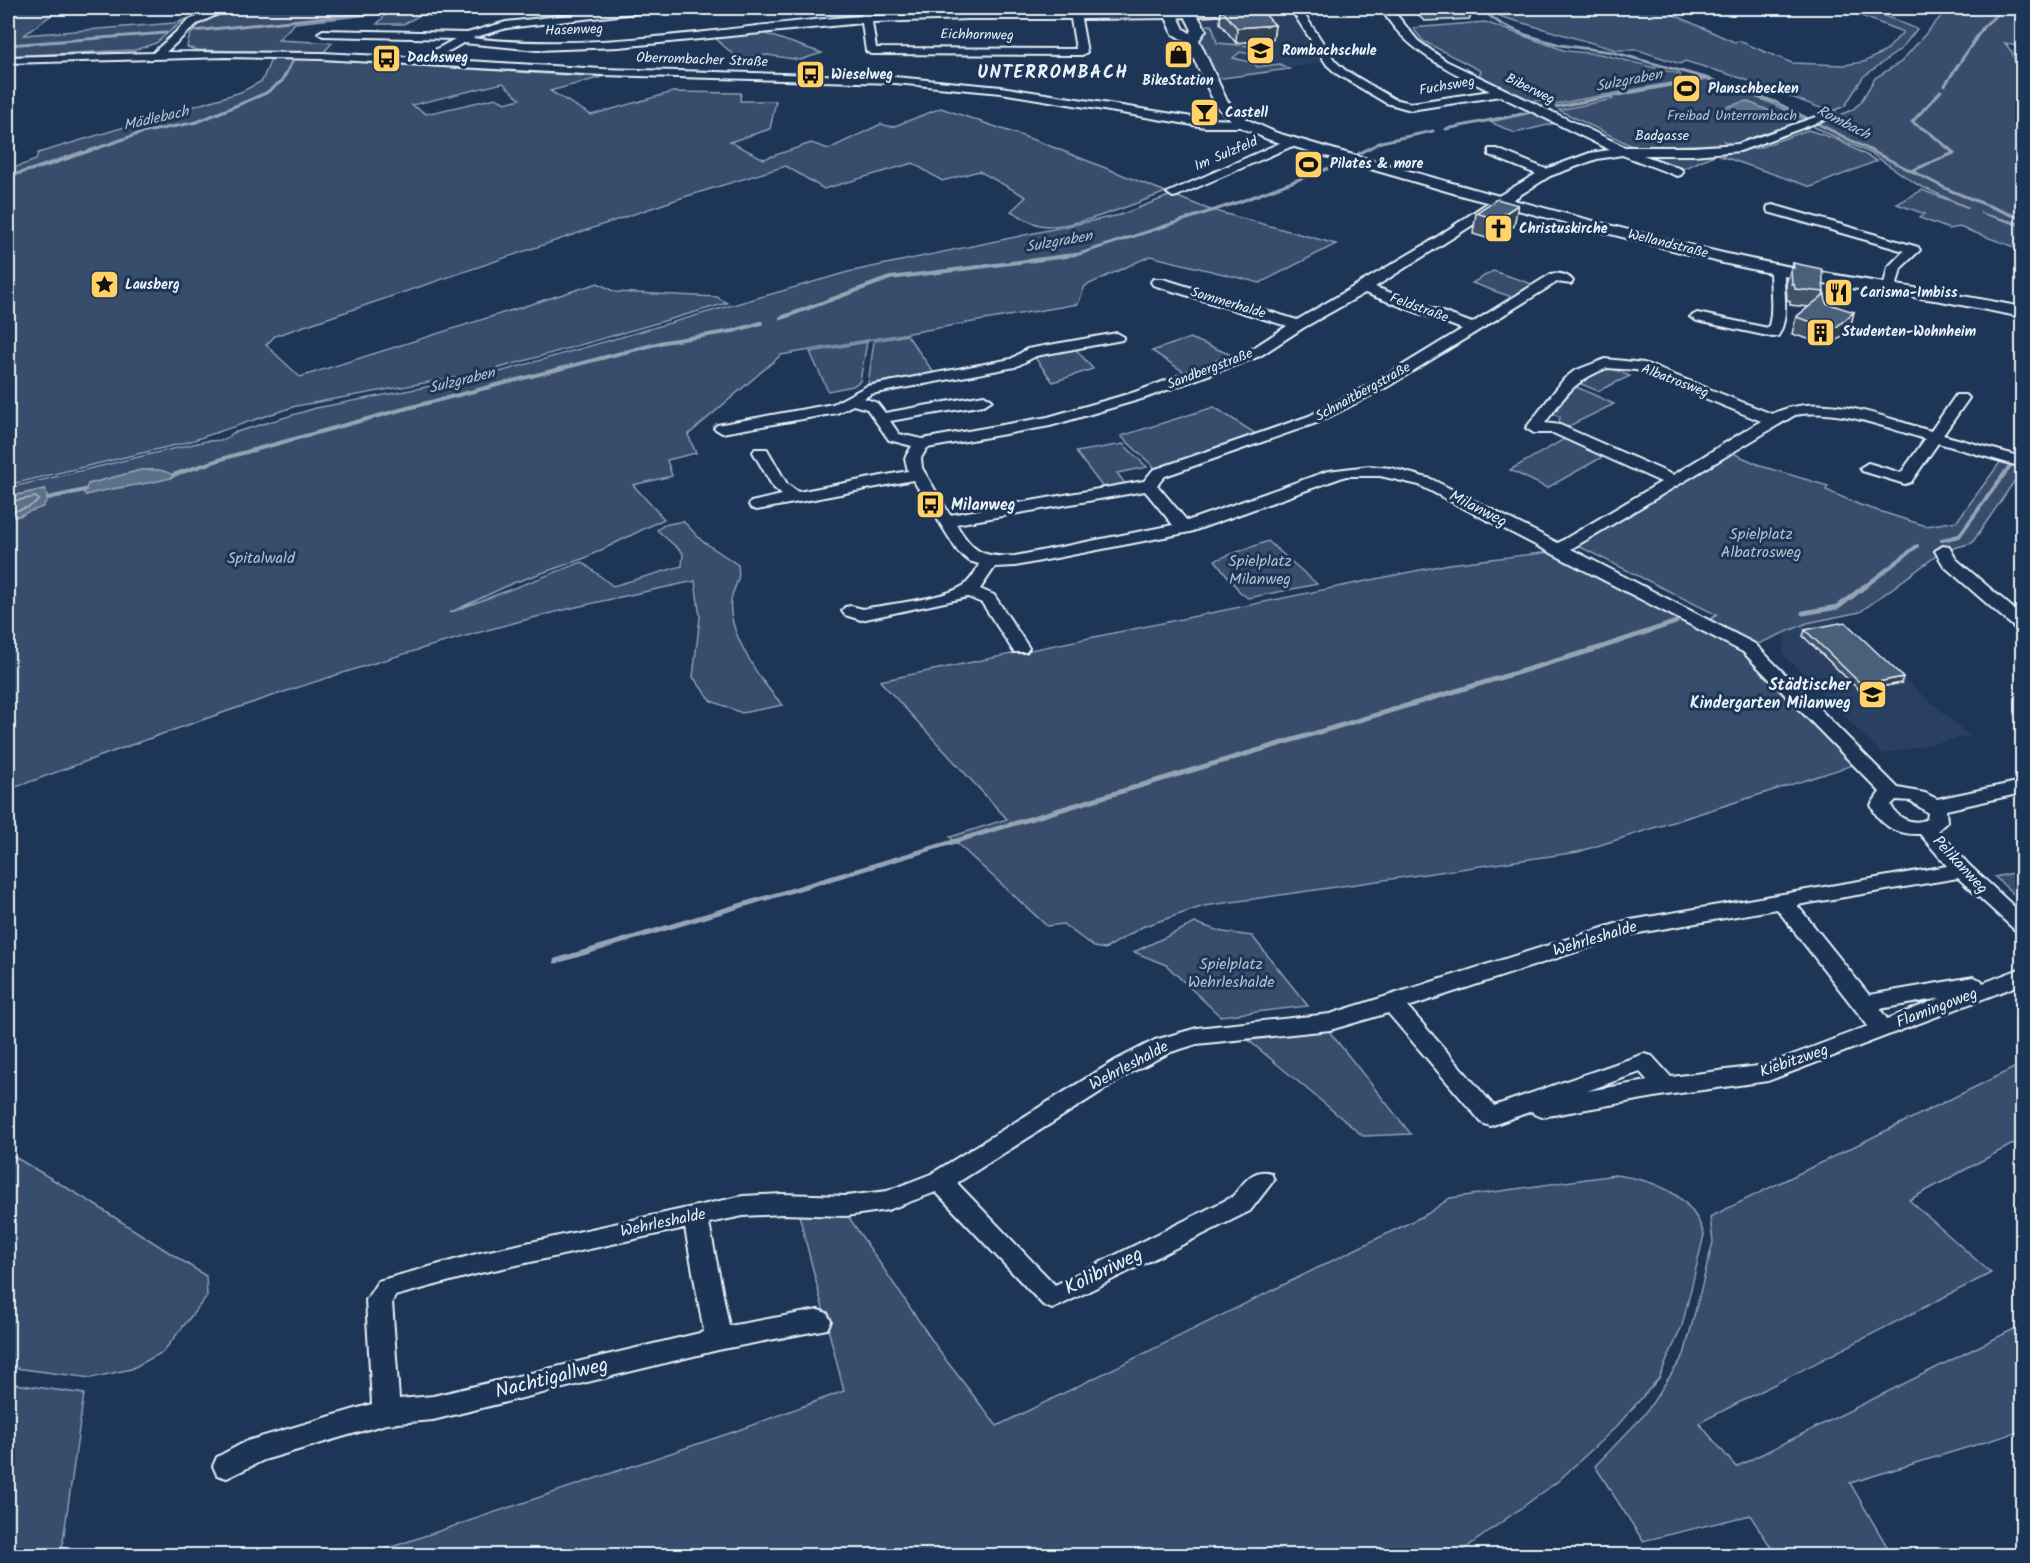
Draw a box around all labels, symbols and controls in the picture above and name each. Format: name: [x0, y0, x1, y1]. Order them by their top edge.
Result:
street label: Hasenweg: [545, 18, 603, 42]
street label: Eichhornweg: [940, 23, 1014, 47]
school or university icon: Rombachschule: [1245, 35, 1277, 67]
shop icon: BikeStation: [1162, 38, 1194, 70]
place label: Rombachschule: [1282, 40, 1377, 62]
bus stop icon: Dachsweg: [370, 42, 402, 74]
place label: Dachsweg: [407, 47, 469, 69]
street label: Oberrombacher Straße: [636, 47, 769, 73]
bus stop icon: Wieselweg: [794, 59, 826, 91]
district label: UNTERROMBACH: [977, 59, 1129, 88]
water label: Sulzgraben: [1594, 63, 1665, 99]
place label: Wieselweg: [831, 64, 893, 86]
street label: Biberweg: [1501, 68, 1559, 110]
place label: BikeStation: [1142, 70, 1214, 92]
street label: Fuchsweg: [1417, 70, 1477, 102]
sports icon: Planschbecken: [1671, 73, 1703, 105]
place label: Planschbecken: [1708, 78, 1799, 100]
bar icon: Castell: [1188, 97, 1220, 129]
water label: Mädlebach: [121, 99, 193, 138]
water label: Rombach: [1812, 99, 1876, 148]
place label: Castell: [1225, 102, 1268, 124]
park label: Freibad Unterrombach: [1667, 105, 1797, 127]
street label: Badgasse: [1635, 125, 1690, 147]
street label: Im Sulzfeld: [1191, 130, 1262, 177]
sports icon: Pilates & more: [1293, 148, 1325, 180]
place label: Pilates & more: [1330, 153, 1424, 175]
church icon: Christuskirche: [1482, 213, 1514, 245]
place label: Christuskirche: [1519, 218, 1608, 240]
street label: Wellandstraße: [1625, 223, 1711, 265]
water label: Sulzgraben: [1024, 224, 1095, 260]
place icon: Lausberg: [88, 269, 120, 301]
place label: Lausberg: [125, 274, 180, 296]
restaurant icon: Carisma-Imbiss: [1823, 277, 1855, 309]
street label: Sommerhalde: [1188, 281, 1269, 325]
place label: Carisma-Imbiss: [1860, 282, 1958, 304]
street label: Feldstraße: [1387, 287, 1452, 329]
building icon: Studenten-Wohnheim: [1805, 316, 1837, 348]
place label: Studenten-Wohnheim: [1842, 321, 1977, 343]
street label: Sandbergstraße: [1164, 342, 1257, 395]
street label: Schnaitbergstraße: [1311, 356, 1415, 427]
street label: Albatrosweg: [1638, 358, 1712, 404]
water label: Sulzgraben: [426, 361, 498, 401]
street label: Milanweg: [1445, 484, 1511, 534]
bus stop icon: Milanweg: [914, 489, 946, 521]
place label: Milanweg: [951, 493, 1015, 518]
park label: Spielplatz Albatrosweg: [1721, 522, 1801, 565]
park label: Spitalwald: [227, 546, 296, 571]
park label: Spielplatz Milanweg: [1228, 549, 1292, 592]
place label: Städtischer Kindergarten Milanweg: [1690, 673, 1852, 716]
school or university icon: Städtischer Kindergarten Milanweg: [1856, 678, 1888, 710]
street label: Pelikanweg: [1926, 830, 1994, 900]
street label: Wehrleshalde: [1550, 914, 1640, 964]
park label: Spielplatz Wehrleshalde: [1188, 952, 1274, 995]
street label: Flamingoweg: [1893, 981, 1981, 1035]
street label: Wehrleshalde: [1085, 1035, 1173, 1097]
street label: Kiebitzweg: [1756, 1038, 1832, 1084]
street label: Wehrleshalde: [618, 1202, 708, 1244]
street label: Kolibriweg: [1059, 1239, 1149, 1305]
street label: Nachtigallweg: [492, 1349, 612, 1409]

